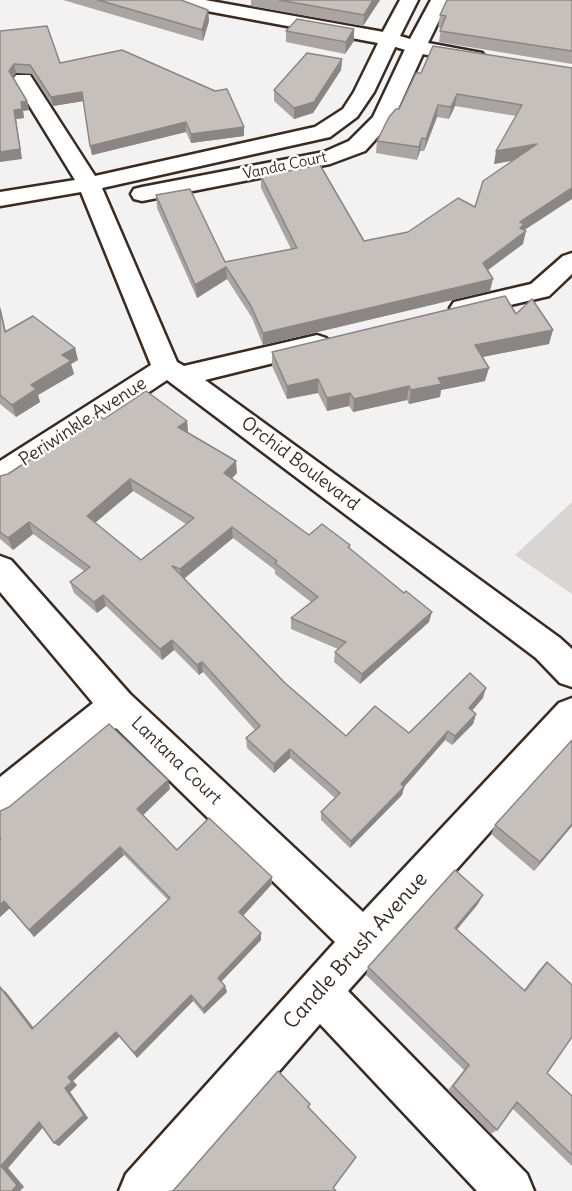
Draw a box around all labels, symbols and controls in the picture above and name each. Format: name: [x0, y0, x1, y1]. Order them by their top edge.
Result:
street label: Vanda Court: [242, 148, 328, 184]
street label: Periwinkle Avenue: [15, 373, 151, 471]
street label: Orchid Boulevard: [237, 413, 363, 515]
street label: Lantana Court: [126, 713, 226, 809]
street label: Candle Brush Avenue: [279, 867, 433, 1035]

